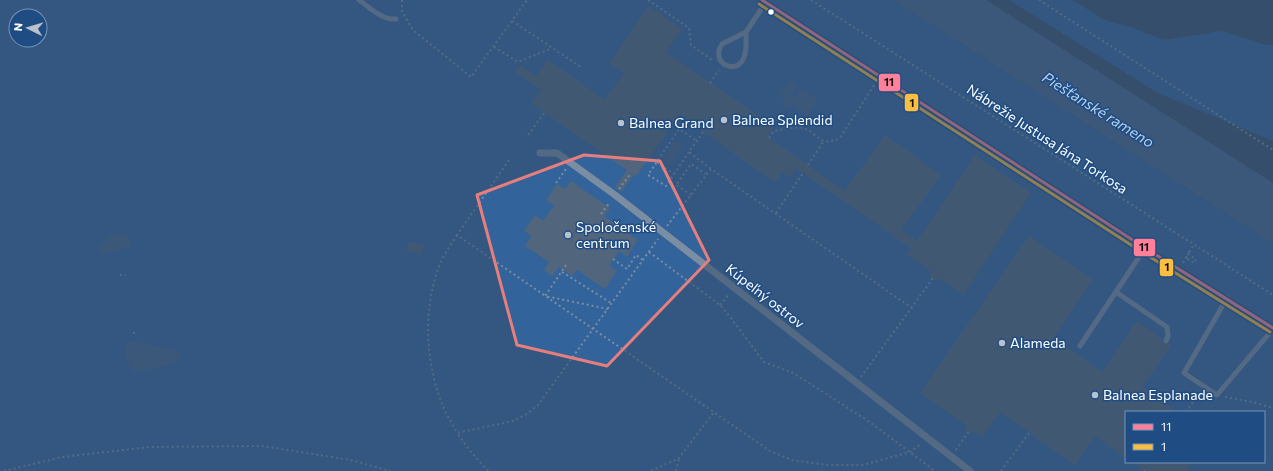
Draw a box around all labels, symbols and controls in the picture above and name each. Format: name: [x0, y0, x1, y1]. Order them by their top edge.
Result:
unlabelled marker: [766, 7, 776, 17]
north arrow: [8, 8, 48, 48]
text: N: [11, 22, 24, 32]
water label: Piešťanské rameno: [1039, 68, 1158, 151]
line badge: 11: [878, 73, 901, 92]
text: 11: [884, 75, 894, 88]
street label: Nábrežie Justusa Jána Torkosa: [964, 80, 1131, 197]
line badge: 1: [904, 93, 919, 112]
text: 1: [910, 96, 915, 109]
place label: Balnea Splendid: [732, 111, 833, 128]
place label: Balnea Grand: [629, 114, 713, 131]
marker: Balnea Splendid: [719, 115, 729, 125]
marker: Balnea Grand: [616, 118, 626, 128]
place label: Spoločenské centrum: [576, 218, 656, 251]
marker: Spoločenské centrum: [563, 230, 573, 240]
line badge: 11: [1133, 238, 1156, 257]
text: 11: [1139, 240, 1149, 253]
line badge: 1: [1159, 258, 1174, 277]
street label: Kúpeľný ostrov: [723, 260, 808, 332]
text: 1: [1165, 260, 1170, 273]
place label: Alameda: [1010, 334, 1066, 351]
marker: Alameda: [997, 338, 1007, 348]
place label: Balnea Esplanade: [1103, 386, 1213, 403]
marker: Balnea Esplanade: [1090, 390, 1100, 400]
legend: [1125, 411, 1265, 463]
text: 11: [1161, 419, 1171, 433]
text: 1: [1161, 439, 1166, 453]

